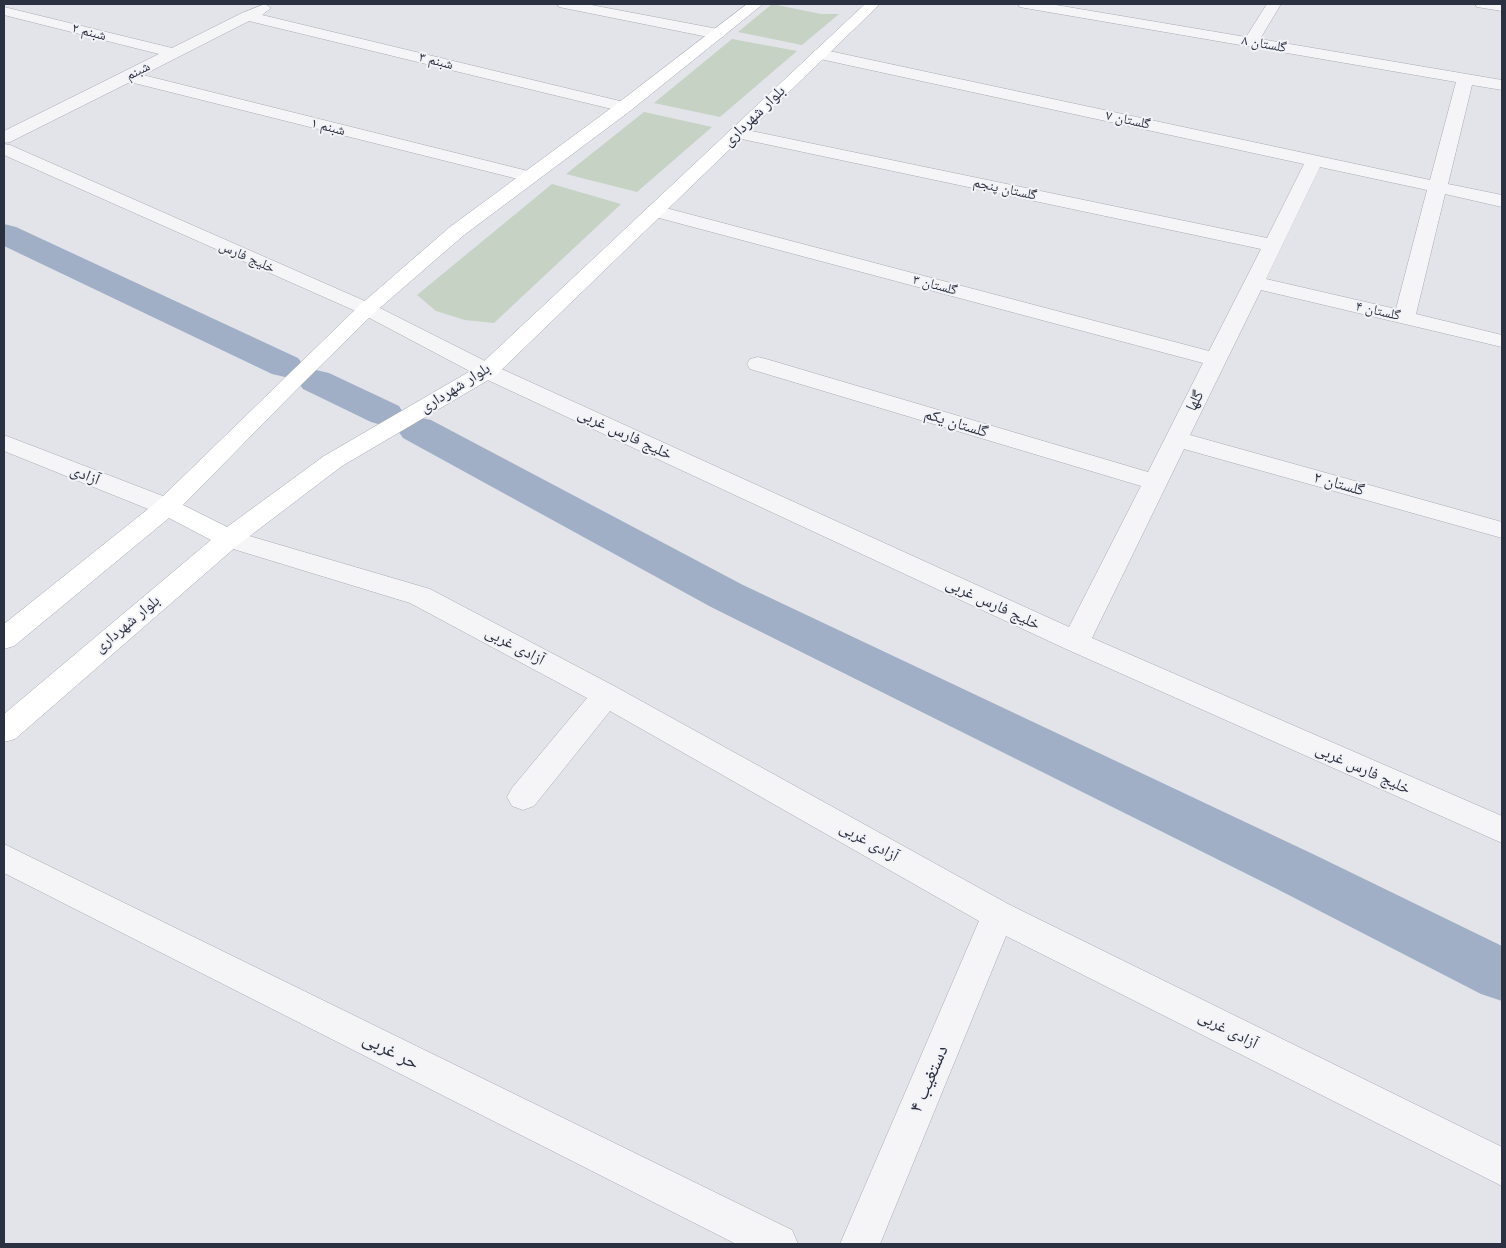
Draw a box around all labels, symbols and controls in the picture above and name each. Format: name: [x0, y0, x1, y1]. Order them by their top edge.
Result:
street label: شبنم ۲: [70, 20, 108, 44]
street label: گلستان ۸: [1240, 32, 1288, 56]
street label: شبنم ۳: [417, 49, 455, 73]
street label: شبنم: [123, 58, 153, 84]
street label: بلوار شهرداری: [719, 81, 789, 151]
street label: گلستان ۷: [1104, 107, 1152, 133]
street label: شبنم ۱: [309, 115, 347, 139]
street label: گلستان پنجم: [972, 174, 1038, 204]
street label: خلیج فارس: [216, 237, 278, 277]
street label: گلستان ۳: [911, 271, 959, 299]
street label: گلستان ۴: [1354, 298, 1402, 324]
street label: بلوار شهرداری: [416, 359, 494, 417]
street label: گلها: [1182, 387, 1208, 415]
street label: خلیج فارس غربی: [575, 404, 675, 464]
street label: گلستان یکم: [922, 404, 990, 442]
street label: آزادی: [67, 460, 103, 490]
street label: گلستان ۲: [1311, 468, 1367, 500]
street label: خلیج فارس غربی: [943, 574, 1043, 634]
street label: بلوار شهرداری: [90, 591, 164, 657]
street label: آزادی غربی: [482, 622, 548, 670]
street label: خلیج فارس غربی: [1313, 739, 1413, 799]
street label: آزادی غربی: [836, 818, 902, 866]
street label: آزادی غربی: [1195, 1007, 1261, 1053]
street label: حر غربی: [359, 1027, 423, 1075]
street label: دستغیب ۴: [905, 1042, 953, 1116]

